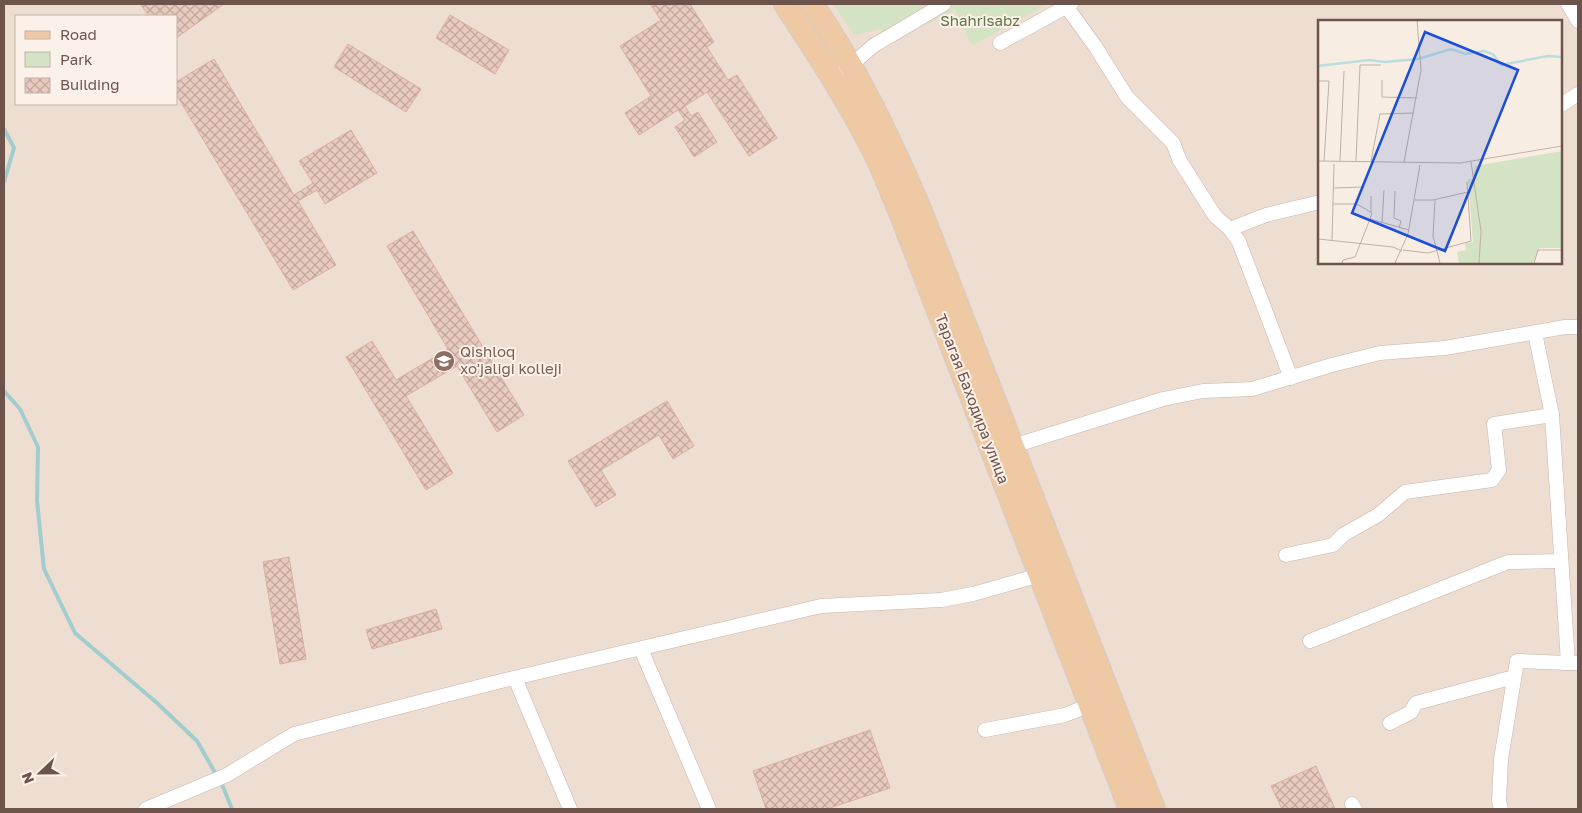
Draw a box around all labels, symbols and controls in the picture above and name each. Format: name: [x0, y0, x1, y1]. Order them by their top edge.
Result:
park label: Shahrisabz: [940, 11, 1020, 29]
legend: [15, 15, 178, 105]
inset map: [1318, 20, 1562, 264]
text: Road: [60, 25, 97, 43]
text: Park: [60, 50, 93, 68]
text: Building: [60, 75, 120, 93]
street label: Тарагая Баходира улица: [932, 311, 1014, 486]
place label: Qishloq xo'jaligi kolleji: [460, 342, 562, 377]
school or university icon: Qishloq xo'jaligi kolleji: [432, 349, 456, 373]
north arrow: [15, 748, 65, 798]
text: N: [18, 770, 37, 786]

